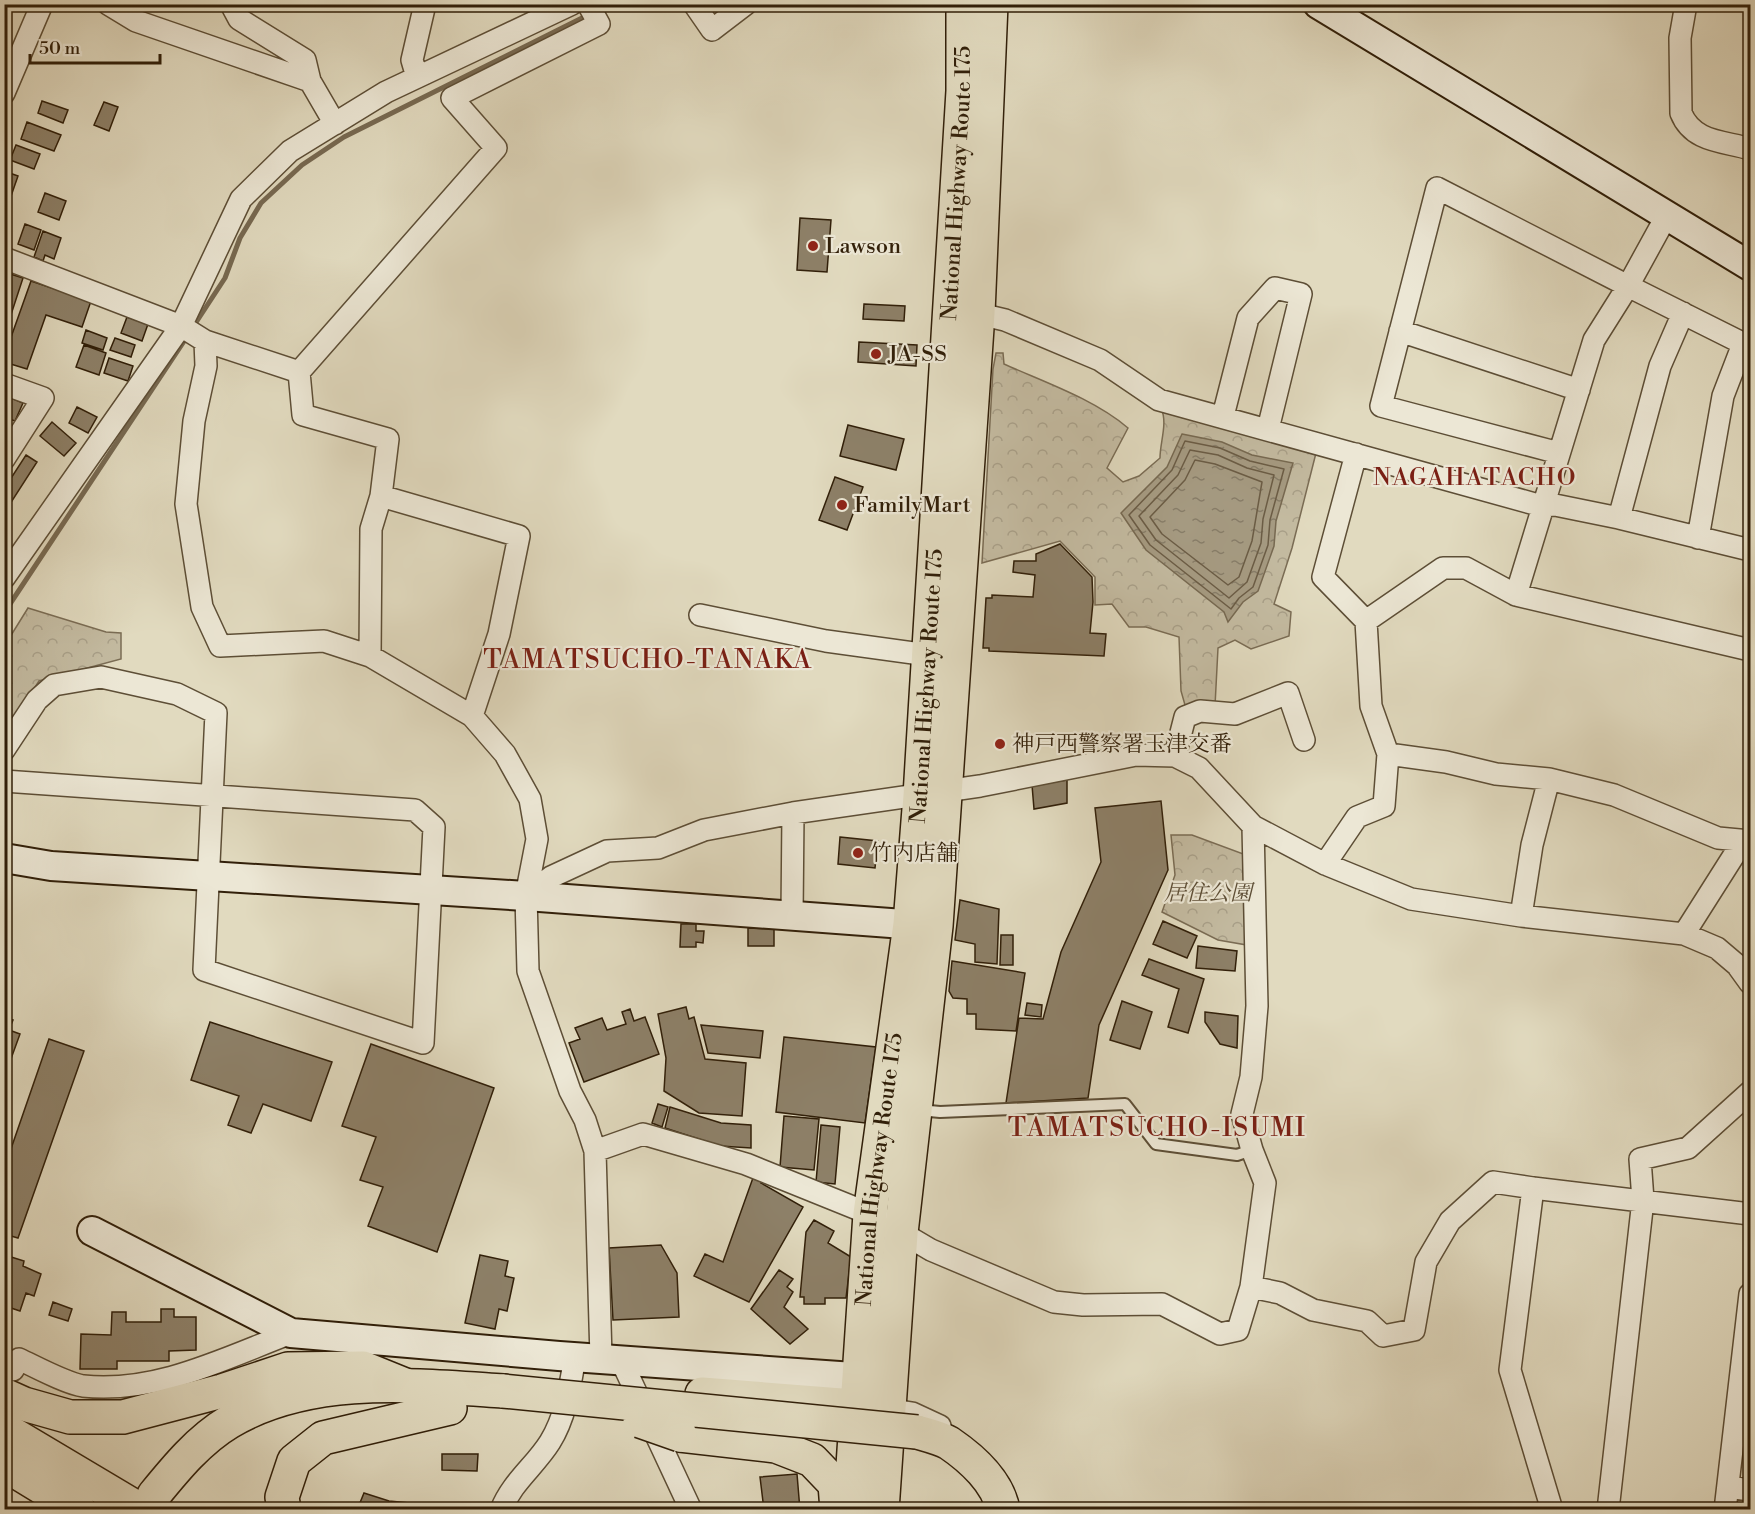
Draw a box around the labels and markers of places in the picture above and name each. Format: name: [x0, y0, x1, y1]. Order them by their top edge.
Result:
place label: Lawson: [825, 233, 901, 260]
marker: Lawson: [806, 239, 820, 253]
place label: JA-SS: [887, 341, 947, 368]
marker: JA-SS: [869, 347, 883, 361]
place label: FamilyMart: [854, 492, 971, 519]
marker: FamilyMart: [835, 498, 849, 512]
place label: 神戸西警察署玉津交番: [1012, 731, 1232, 758]
marker: 神戸西警察署玉津交番: [993, 737, 1007, 751]
place label: 竹内店舗: [870, 840, 958, 867]
marker: 竹内店舗: [851, 846, 865, 860]

